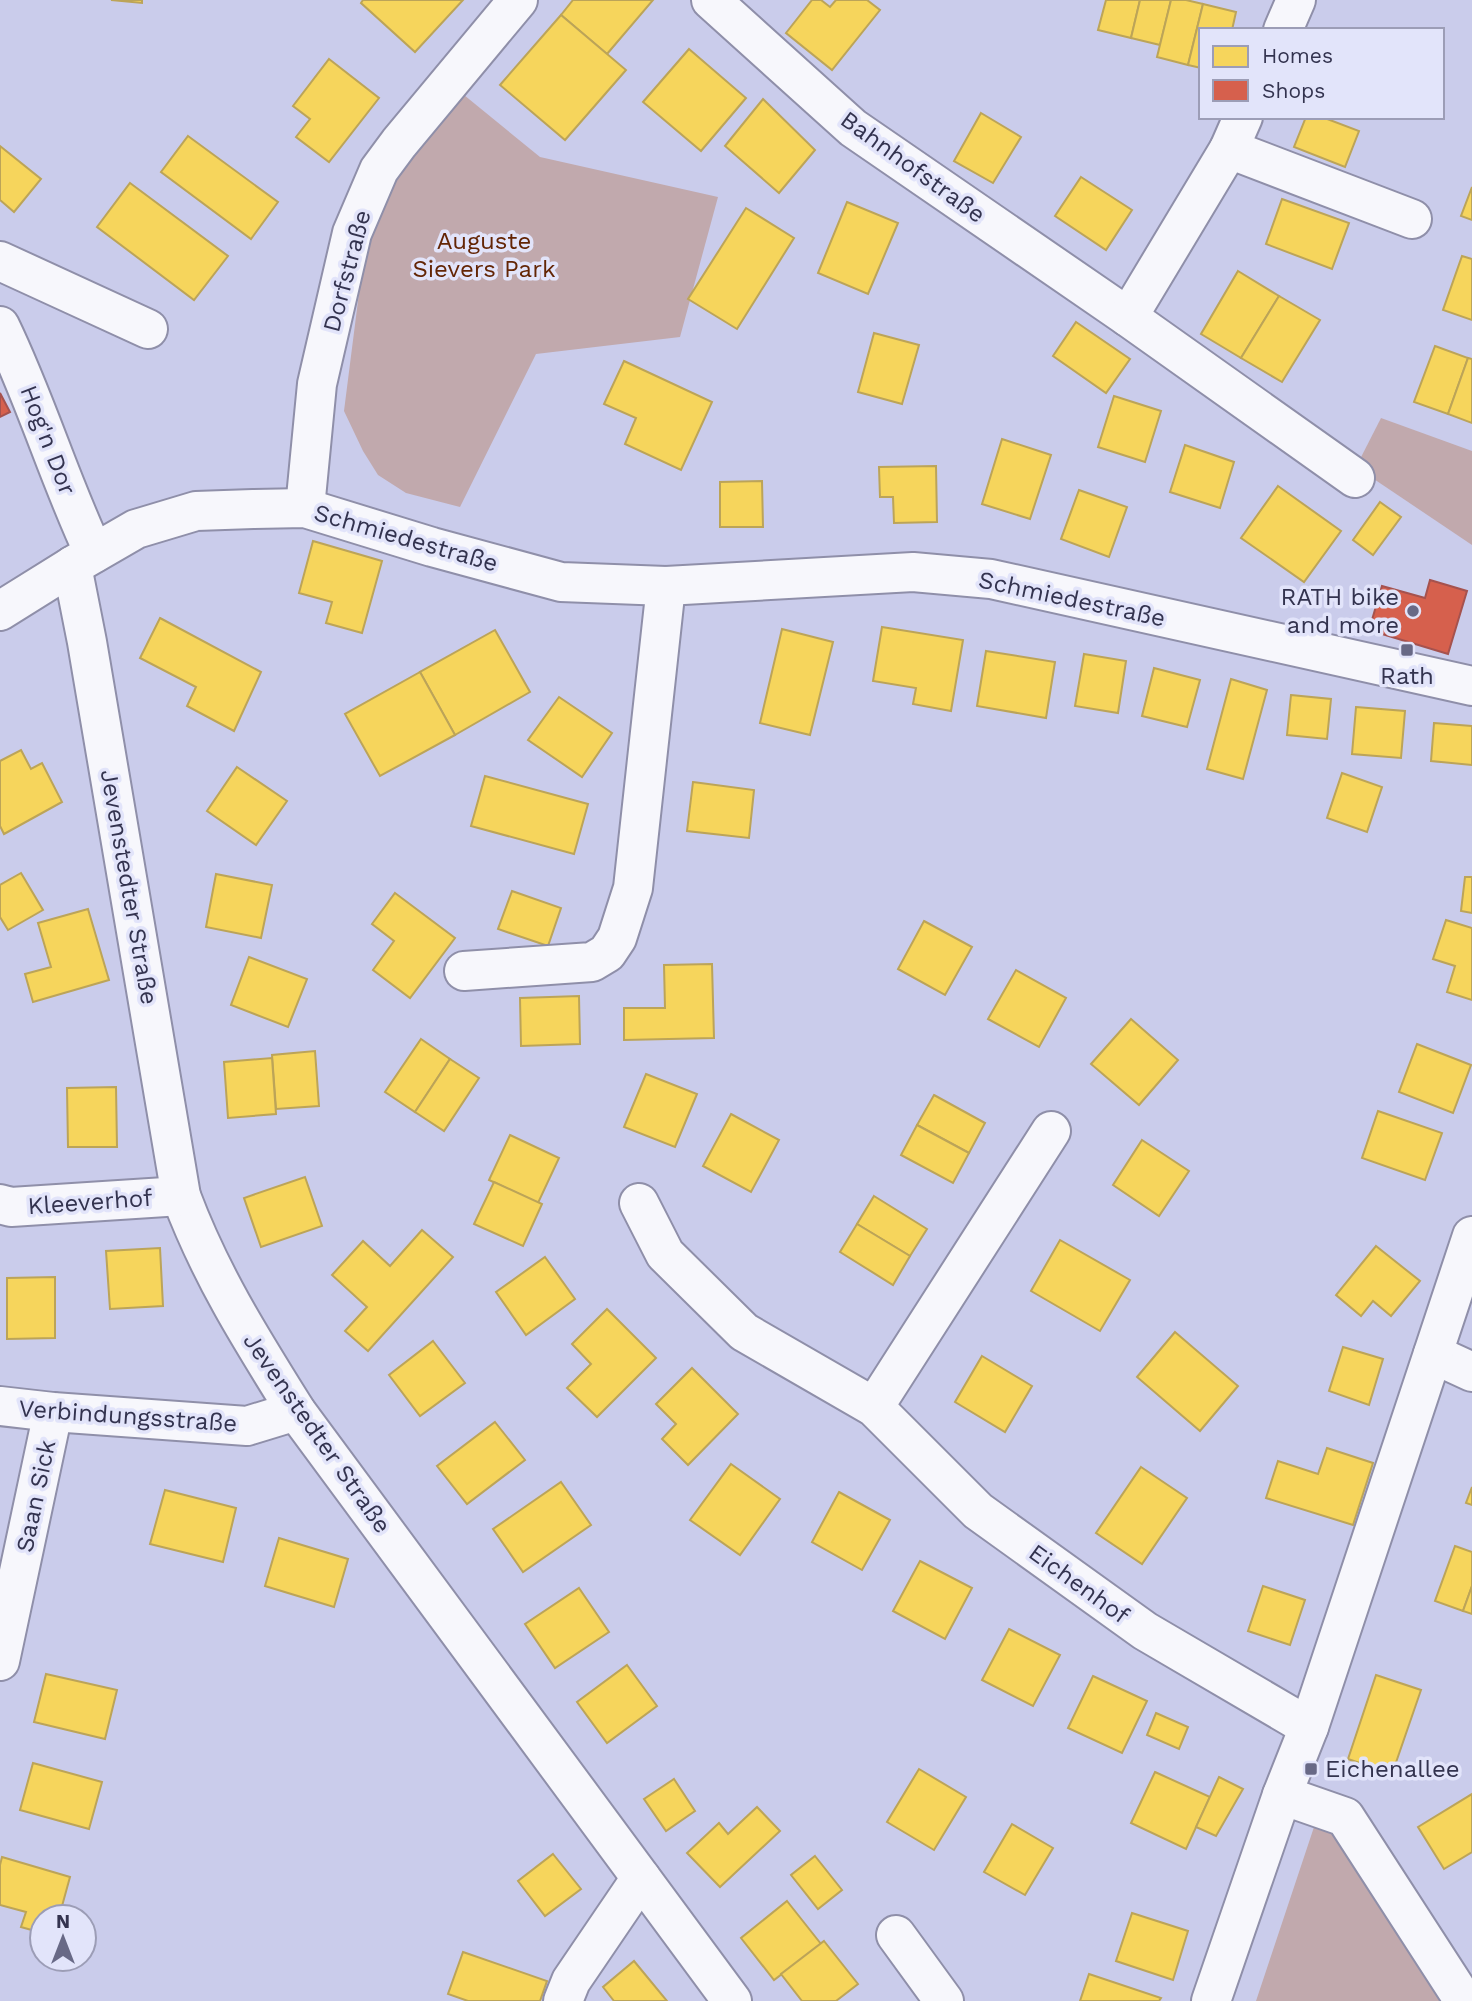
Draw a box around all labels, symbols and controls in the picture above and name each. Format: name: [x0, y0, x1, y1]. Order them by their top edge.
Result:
legend: [1199, 28, 1444, 119]
text: Homes: [1262, 43, 1333, 68]
text: Shops: [1262, 78, 1325, 103]
street label: Bahnhofstraße: [835, 105, 991, 229]
street label: Dorfstraße: [317, 207, 377, 335]
park label: Auguste Sievers Park: [412, 227, 556, 283]
street label: Hog'n Dor: [14, 381, 82, 499]
street label: Schmiedestraße: [311, 498, 501, 578]
street label: Schmiedestraße: [976, 566, 1168, 632]
place label: RATH bike and more: [1281, 583, 1399, 639]
marker: RATH bike and more: [1405, 603, 1421, 619]
marker: Rath: [1399, 642, 1415, 658]
place label: Rath: [1380, 662, 1434, 690]
street label: Jevenstedter Straße: [95, 767, 163, 1007]
street label: Kleeverhof: [27, 1184, 154, 1220]
street label: Jevenstedter Straße: [237, 1327, 397, 1539]
street label: Verbindungsstraße: [18, 1394, 238, 1438]
street label: Saan Sick: [10, 1437, 62, 1555]
street label: Eichenhof: [1023, 1538, 1135, 1630]
place label: Eichenallee: [1325, 1755, 1460, 1783]
marker: Eichenallee: [1303, 1761, 1319, 1777]
north arrow: [28, 1903, 98, 1973]
text: N: [56, 1910, 70, 1933]

